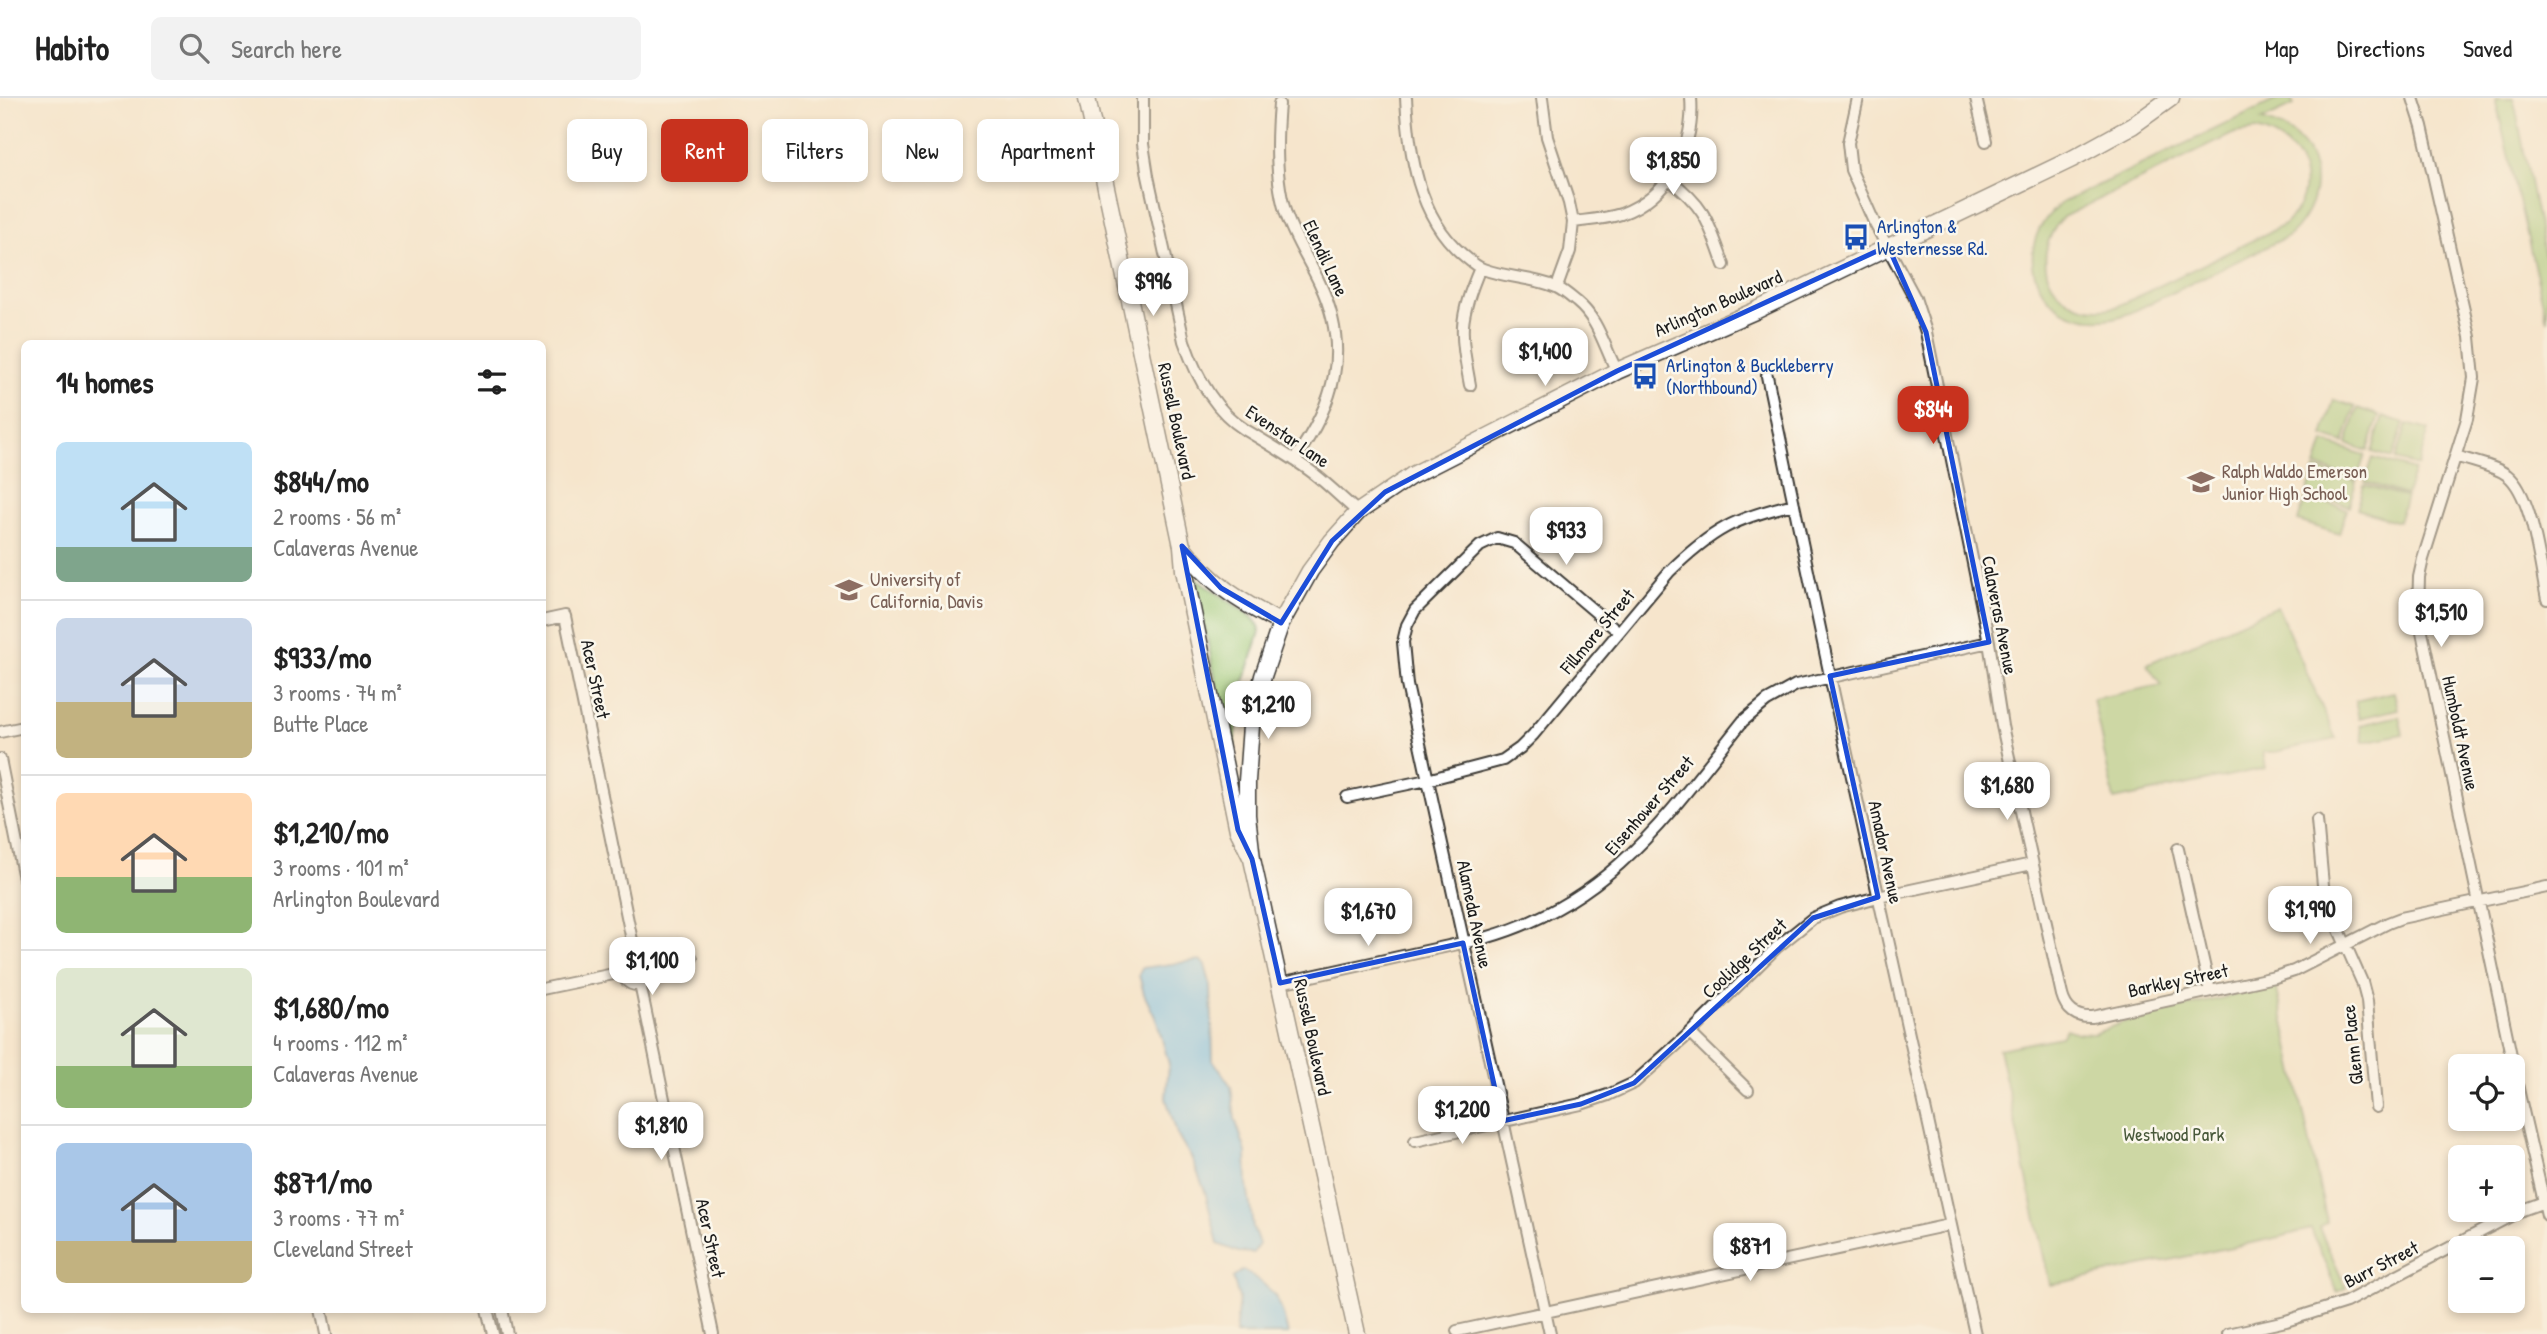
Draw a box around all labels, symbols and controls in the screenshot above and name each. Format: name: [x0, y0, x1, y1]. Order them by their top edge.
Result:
search box: [151, 17, 641, 80]
text: Habito: [35, 26, 109, 70]
icon: search: [175, 29, 213, 67]
text: Search here: [231, 31, 342, 66]
text: Map: [2265, 32, 2299, 64]
text: Directions: [2337, 32, 2425, 64]
text: Saved: [2463, 32, 2512, 64]
chip: Buy: [567, 119, 647, 182]
chip: Rent: [661, 119, 748, 182]
chip: Filters: [762, 119, 868, 182]
chip: New: [882, 119, 963, 182]
chip: Apartment: [977, 119, 1119, 182]
pin: $1,850: [1616, 138, 1730, 197]
text: $1,850: [1646, 144, 1700, 175]
place label: Arlington & Westernesse Rd.: [1877, 213, 1988, 261]
street label: Elendil Lane: [1297, 216, 1355, 301]
bus stop icon: Arlington & Westernesse Rd.: [1841, 222, 1871, 252]
pin: $996: [1112, 258, 1194, 318]
street label: Arlington Boulevard: [1650, 263, 1787, 343]
text: $996: [1134, 265, 1172, 296]
pin: $1,400: [1488, 328, 1602, 388]
text: $1,400: [1518, 335, 1572, 366]
place label: Arlington & Buckleberry (Northbound): [1666, 352, 1834, 400]
street label: Russell Boulevard: [1152, 360, 1202, 482]
bus stop icon: Arlington & Buckleberry (Northbound): [1630, 361, 1660, 391]
text: 14 homes: [56, 362, 154, 402]
icon: filters: [473, 363, 511, 401]
pin: $844: [1892, 386, 1974, 446]
text: $844: [1914, 393, 1952, 424]
street label: Evenstar Lane: [1241, 398, 1335, 474]
place label: Ralph Waldo Emerson Junior High School: [2222, 458, 2367, 506]
text: $844/mo: [273, 461, 369, 501]
school or university icon: Ralph Waldo Emerson Junior High School: [2186, 467, 2216, 497]
icon: home: [112, 470, 196, 554]
text: 2 rooms · 56 m²: [273, 501, 401, 532]
pin: $933: [1525, 508, 1607, 567]
text: $933: [1546, 514, 1586, 545]
text: Calaveras Avenue: [273, 532, 418, 563]
street label: Calaveras Avenue: [1976, 554, 2024, 677]
place label: University of California, Davis: [870, 566, 983, 614]
school or university icon: University of California, Davis: [834, 575, 864, 605]
street label: Fillmore Street: [1553, 583, 1641, 680]
pin: $1,510: [2384, 589, 2498, 649]
text: $1,510: [2414, 596, 2468, 627]
text: $933/mo: [273, 637, 371, 677]
street label: Acer Street: [575, 637, 617, 721]
icon: home: [112, 646, 196, 730]
street label: Humboldt Avenue: [2436, 673, 2486, 793]
text: 3 rooms · 74 m²: [273, 677, 402, 708]
pin: $1,210: [1211, 682, 1325, 741]
text: $1,210: [1241, 688, 1295, 719]
text: Butte Place: [273, 708, 368, 739]
street label: Eisenhower Street: [1598, 749, 1700, 860]
pin: $1,680: [1950, 762, 2064, 822]
text: $1,680: [1980, 769, 2034, 800]
street label: Amador Avenue: [1862, 798, 1910, 906]
text: $1,210/mo: [273, 812, 389, 852]
icon: home: [112, 821, 196, 905]
text: 3 rooms · 101 m²: [273, 852, 409, 883]
street label: Alameda Avenue: [1451, 858, 1499, 971]
text: Arlington Boulevard: [273, 883, 439, 914]
pin: $1,990: [2253, 886, 2367, 946]
pin: $1,670: [1311, 888, 1425, 948]
text: $1,990: [2284, 893, 2336, 924]
text: $1,670: [1340, 895, 1396, 926]
street label: Coolidge Street: [1696, 912, 1792, 1004]
pin: $1,100: [595, 937, 709, 997]
text: $1,100: [625, 944, 679, 975]
street label: Barkley Street: [2126, 957, 2231, 1003]
street label: Russell Boulevard: [1288, 976, 1338, 1098]
text: $1,680/mo: [273, 987, 389, 1027]
icon: home: [112, 996, 196, 1080]
street label: Glenn Place: [2335, 1003, 2369, 1086]
text: 4 rooms · 112 m²: [273, 1027, 408, 1058]
map controls: [2448, 1054, 2525, 1313]
button: locate: [2448, 1054, 2525, 1131]
text: Calaveras Avenue: [273, 1058, 418, 1089]
pin: $1,200: [1405, 1086, 1519, 1146]
text: $1,200: [1434, 1093, 1490, 1124]
pin: $1,810: [604, 1102, 718, 1162]
text: $1,810: [634, 1109, 688, 1140]
park label: Westwood Park: [2124, 1121, 2225, 1147]
button: +: [2448, 1145, 2525, 1222]
text: $871/mo: [273, 1162, 372, 1202]
icon: home: [112, 1171, 196, 1255]
street label: Acer Street: [690, 1196, 732, 1280]
text: 3 rooms · 77 m²: [273, 1202, 405, 1233]
pin: $871: [1709, 1224, 1791, 1283]
text: $871: [1729, 1230, 1771, 1261]
text: Cleveland Street: [273, 1233, 413, 1264]
street label: Burr Street: [2339, 1234, 2423, 1294]
button: −: [2448, 1236, 2525, 1313]

